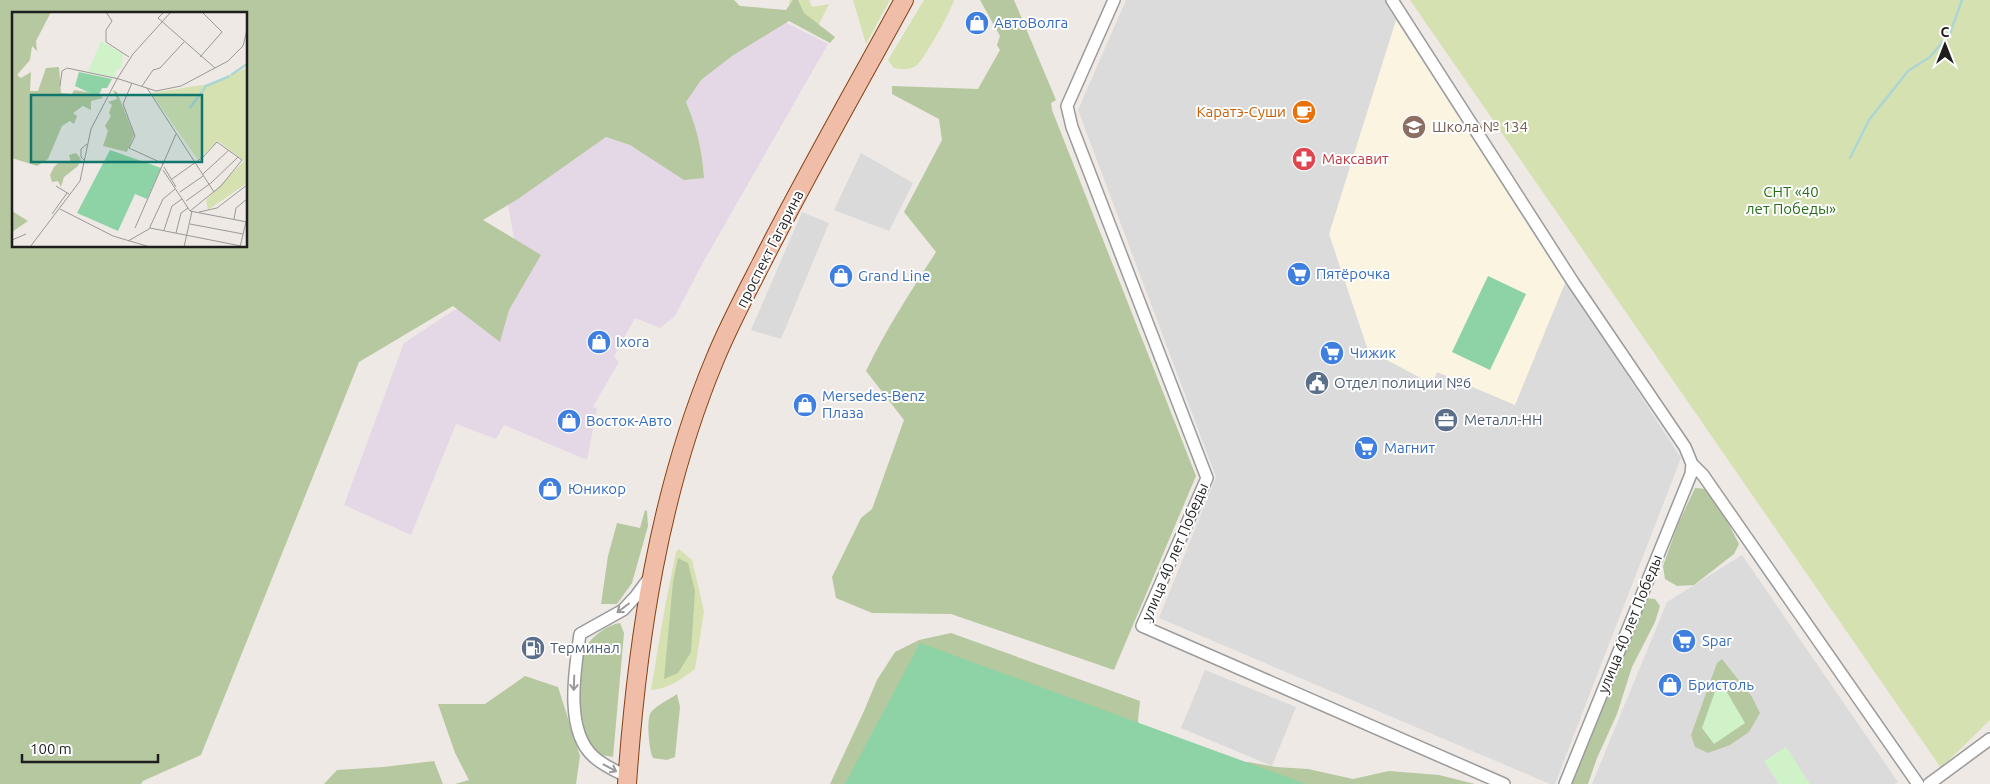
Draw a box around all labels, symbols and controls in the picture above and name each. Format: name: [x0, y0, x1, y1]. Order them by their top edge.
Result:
shop icon: АвтоВолга: [964, 10, 990, 36]
inset map: [12, 12, 248, 248]
place label: АвтоВолга: [994, 14, 1068, 31]
north arrow: [1920, 20, 1970, 70]
text: С: [1941, 24, 1950, 40]
cafe icon: Каратэ-Суши: [1291, 99, 1317, 125]
place label: Каратэ-Суши: [1197, 103, 1286, 120]
school or university icon: Школа № 134: [1401, 114, 1427, 140]
place label: Школа № 134: [1432, 118, 1528, 135]
pharmacy icon: Максавит: [1291, 146, 1317, 172]
place label: Максавит: [1322, 150, 1389, 167]
park label: СНТ «40 лет Победы»: [1746, 183, 1836, 217]
street label: проспект Гагарина: [733, 187, 807, 310]
supermarket icon: Пятёрочка: [1286, 261, 1312, 287]
shop icon: Grand Line: [828, 263, 854, 289]
place label: Пятёрочка: [1316, 265, 1390, 282]
place label: Grand Line: [858, 267, 930, 284]
shop icon: Ixora: [586, 329, 612, 355]
place label: Ixora: [616, 333, 649, 350]
supermarket icon: Чижик: [1319, 340, 1345, 366]
place label: Чижик: [1350, 344, 1396, 361]
public building icon: Отдел полиции №6: [1304, 370, 1330, 396]
place label: Отдел полиции №6: [1334, 374, 1471, 391]
place label: Mersedes-Benz Плаза: [822, 387, 925, 421]
shop icon: Mersedes-Benz Плаза: [792, 392, 818, 418]
office icon: Металл-НН: [1433, 407, 1459, 433]
shop icon: Восток-Авто: [556, 408, 582, 434]
place label: Металл-НН: [1464, 411, 1543, 428]
place label: Восток-Авто: [586, 412, 672, 429]
supermarket icon: Магнит: [1353, 435, 1379, 461]
place label: Магнит: [1384, 439, 1435, 456]
shop icon: Юникор: [537, 476, 563, 502]
place label: Юникор: [568, 480, 626, 497]
street label: улица 40 лет Победы: [1138, 480, 1211, 623]
street label: улица 40 лет Победы: [1594, 552, 1665, 696]
one-way arrow: [616, 603, 630, 613]
supermarket icon: Spar: [1671, 628, 1697, 654]
place label: Spar: [1702, 632, 1732, 649]
fuel station icon: Терминал: [520, 635, 546, 661]
place label: Терминал: [550, 639, 620, 656]
shop icon: Бристоль: [1657, 672, 1683, 698]
one-way arrow: [569, 674, 578, 690]
place label: Бристоль: [1688, 676, 1754, 693]
scale bar: [22, 732, 159, 764]
text: 100 m: [30, 740, 72, 757]
one-way arrow: [602, 763, 617, 773]

